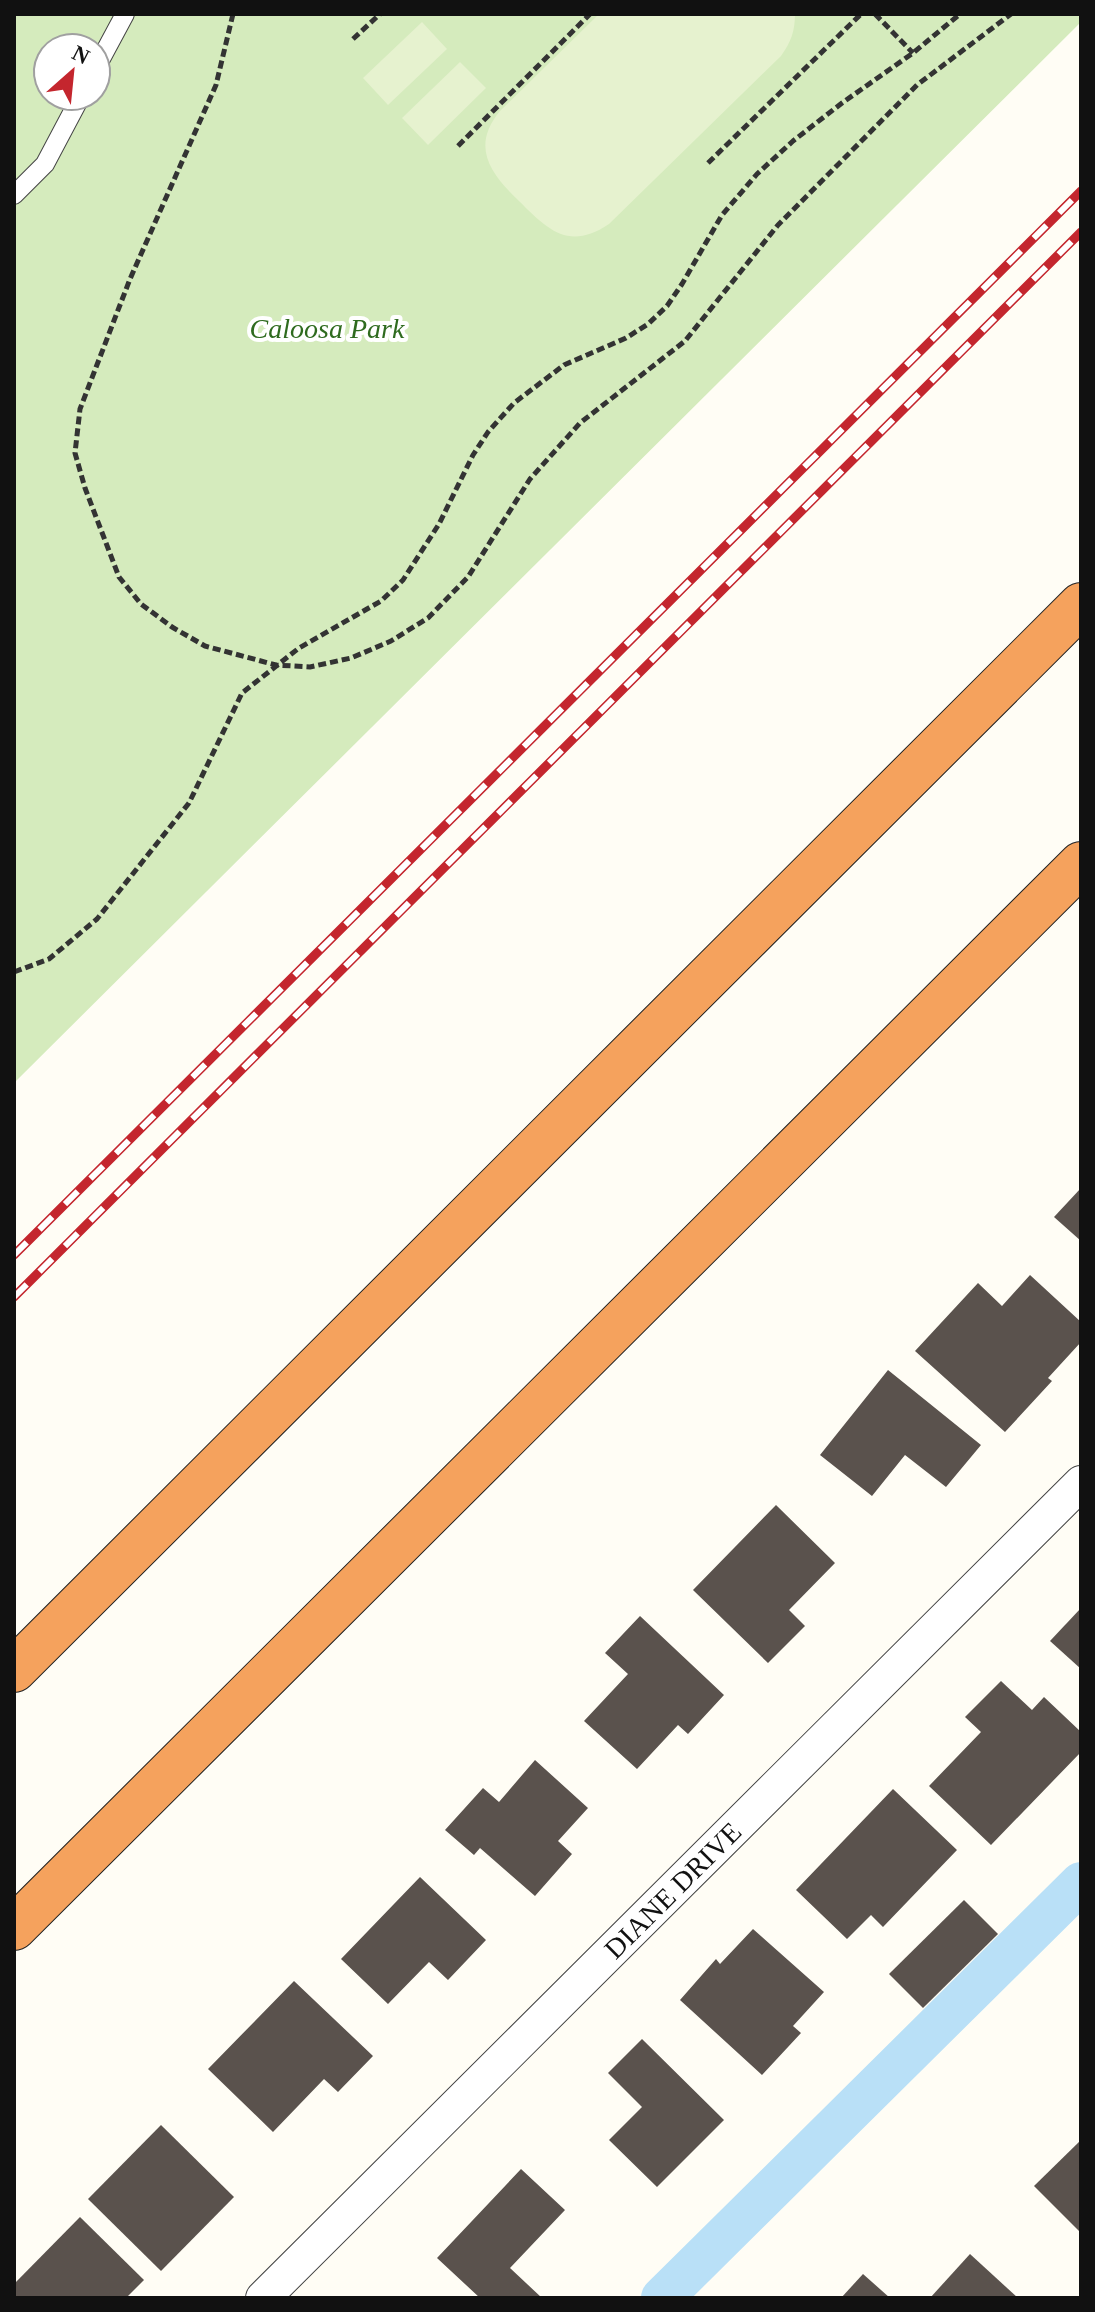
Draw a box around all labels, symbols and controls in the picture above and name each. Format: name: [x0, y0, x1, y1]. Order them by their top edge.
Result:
north arrow: [32, 32, 112, 112]
text: N: [68, 40, 94, 69]
park label: Caloosa Park: [250, 313, 405, 344]
street label: DIANE DRIVE: [598, 1816, 747, 1964]

